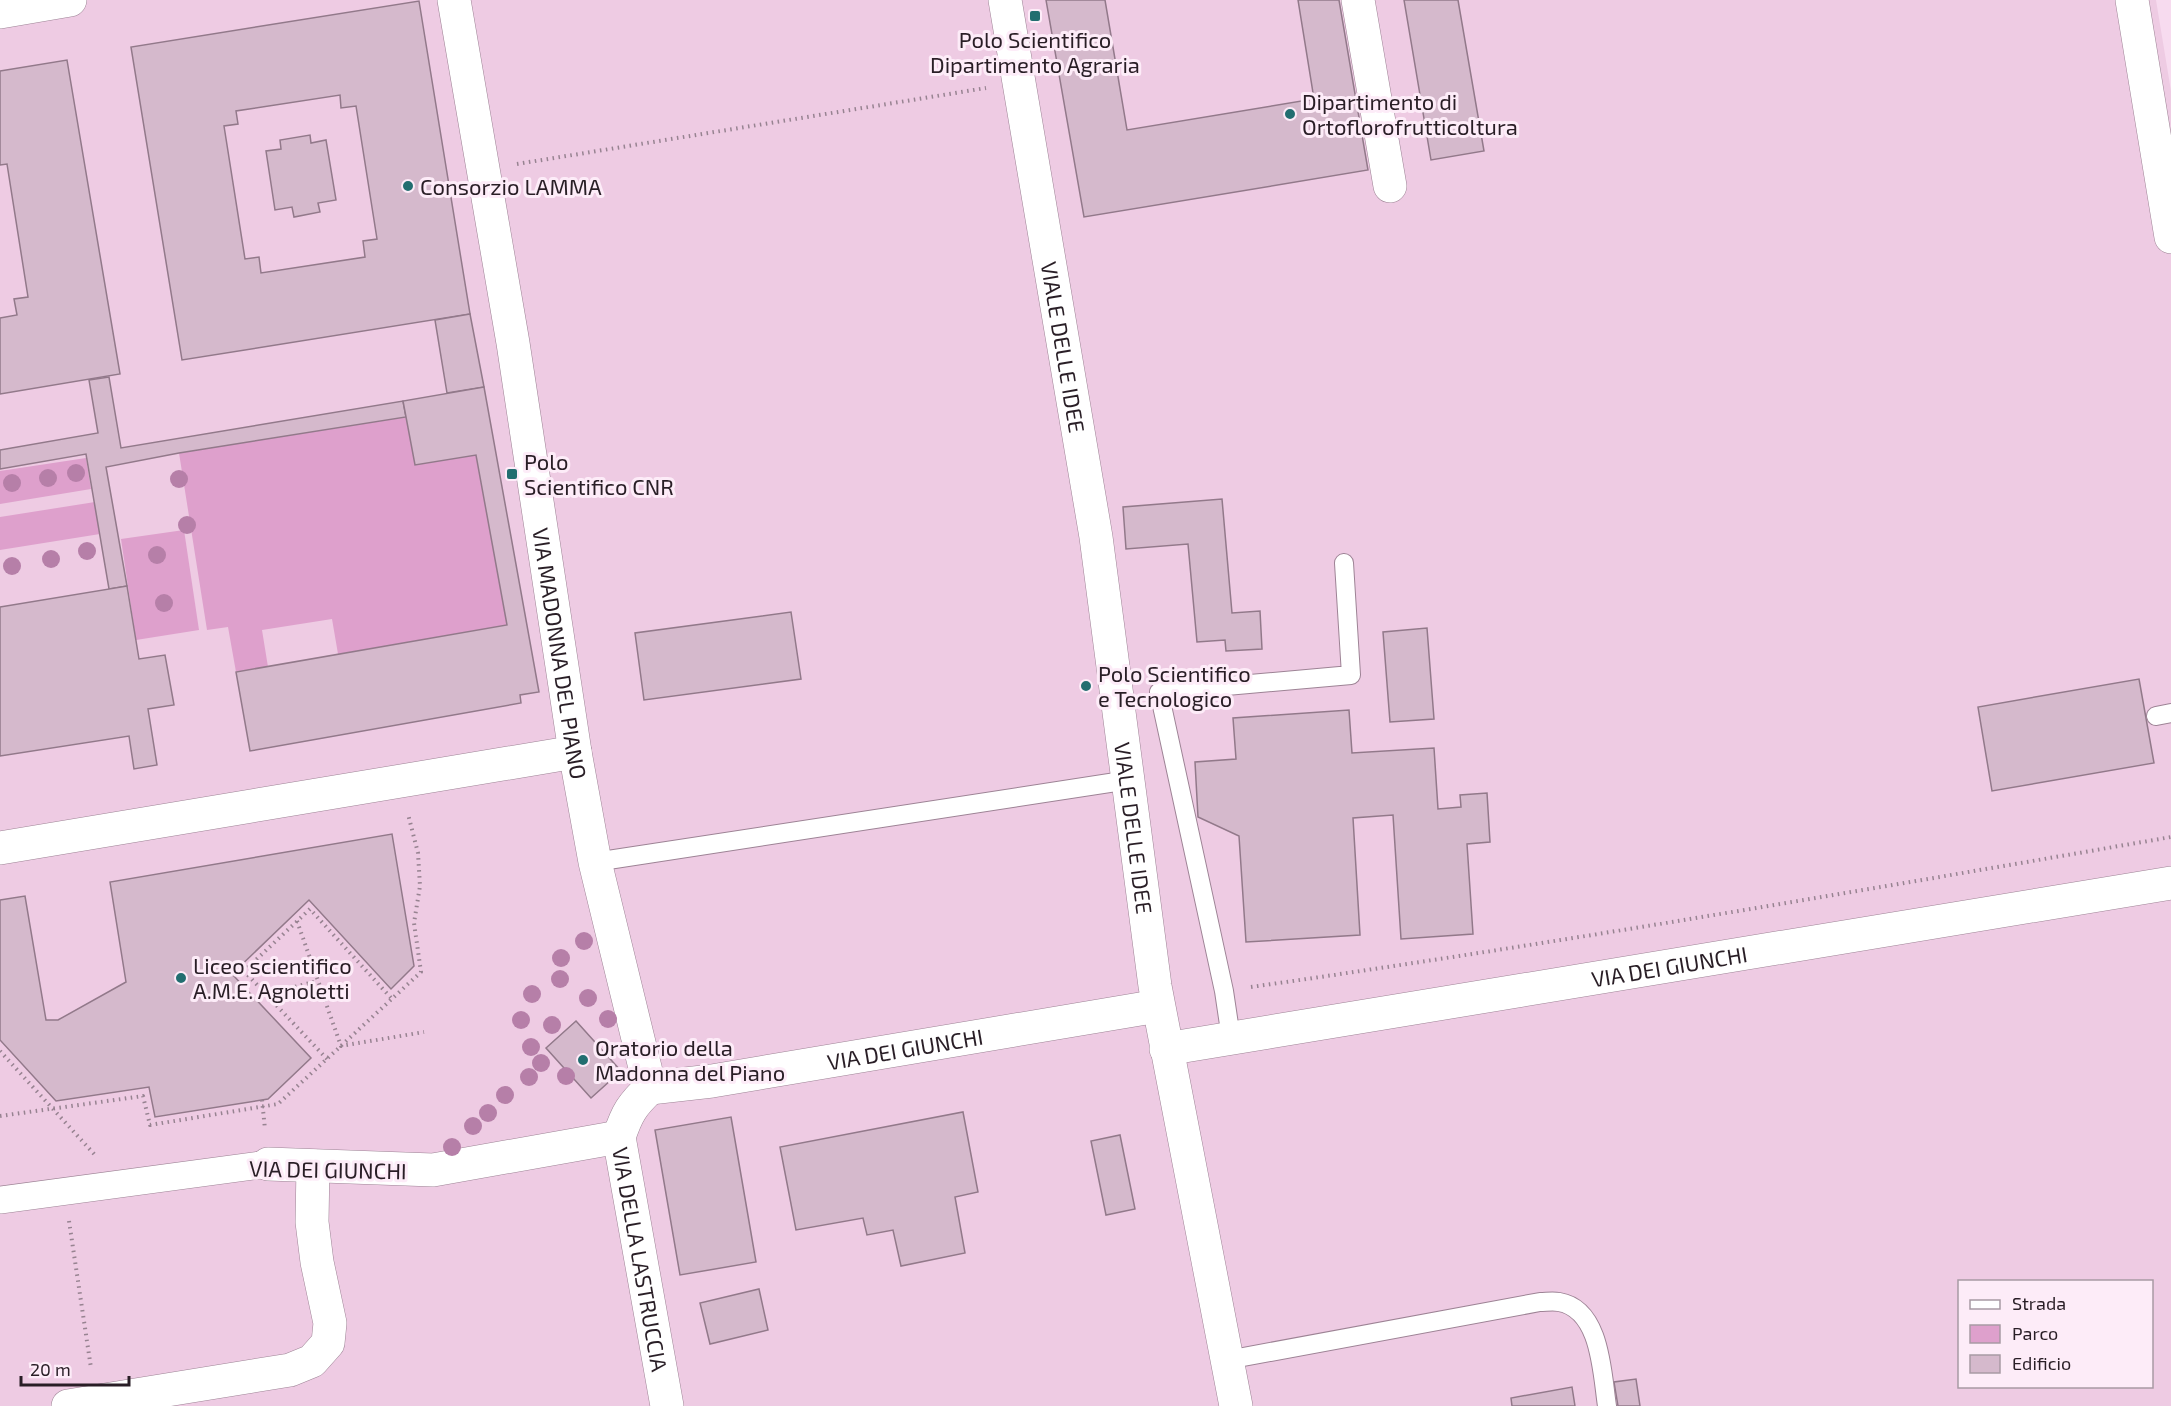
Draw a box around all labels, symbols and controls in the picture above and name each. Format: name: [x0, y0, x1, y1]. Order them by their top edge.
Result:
marker: Polo Scientifico Dipartimento Agraria: [1028, 9, 1042, 23]
place label: Polo Scientifico Dipartimento Agraria: [930, 26, 1140, 77]
place label: Dipartimento di Ortoflorofrutticoltura: [1302, 88, 1518, 139]
marker: Dipartimento di Ortoflorofrutticoltura: [1283, 107, 1297, 121]
place label: Consorzio LAMMA: [420, 173, 602, 199]
marker: Consorzio LAMMA: [401, 179, 415, 193]
street label: VIALE DELLE IDEE: [1037, 259, 1091, 435]
place label: Polo Scientifico CNR: [524, 448, 674, 499]
marker: Polo Scientifico CNR: [505, 467, 519, 481]
street label: VIA MADONNA DEL PIANO: [528, 526, 593, 781]
place label: Polo Scientifico e Tecnologico: [1098, 660, 1251, 711]
marker: Polo Scientifico e Tecnologico: [1079, 679, 1093, 693]
street label: VIALE DELLE IDEE: [1110, 740, 1158, 915]
street label: VIA DEI GIUNCHI: [1589, 940, 1749, 992]
place label: Liceo scientifico A.M.E. Agnoletti: [193, 952, 352, 1003]
marker: Liceo scientifico A.M.E. Agnoletti: [174, 971, 188, 985]
street label: VIA DEI GIUNCHI: [825, 1023, 985, 1074]
place label: Oratorio della Madonna del Piano: [595, 1034, 785, 1085]
marker: Oratorio della Madonna del Piano: [576, 1053, 590, 1067]
street label: VIA DELLA LASTRUCCIA: [608, 1145, 674, 1374]
street label: VIA DEI GIUNCHI: [249, 1155, 407, 1183]
legend: [1958, 1280, 2153, 1388]
text: Strada: [2012, 1292, 2066, 1314]
text: Parco: [2012, 1322, 2058, 1344]
scale bar: [21, 1349, 129, 1387]
text: Edificio: [2012, 1352, 2071, 1374]
text: 20 m: [30, 1358, 71, 1380]

